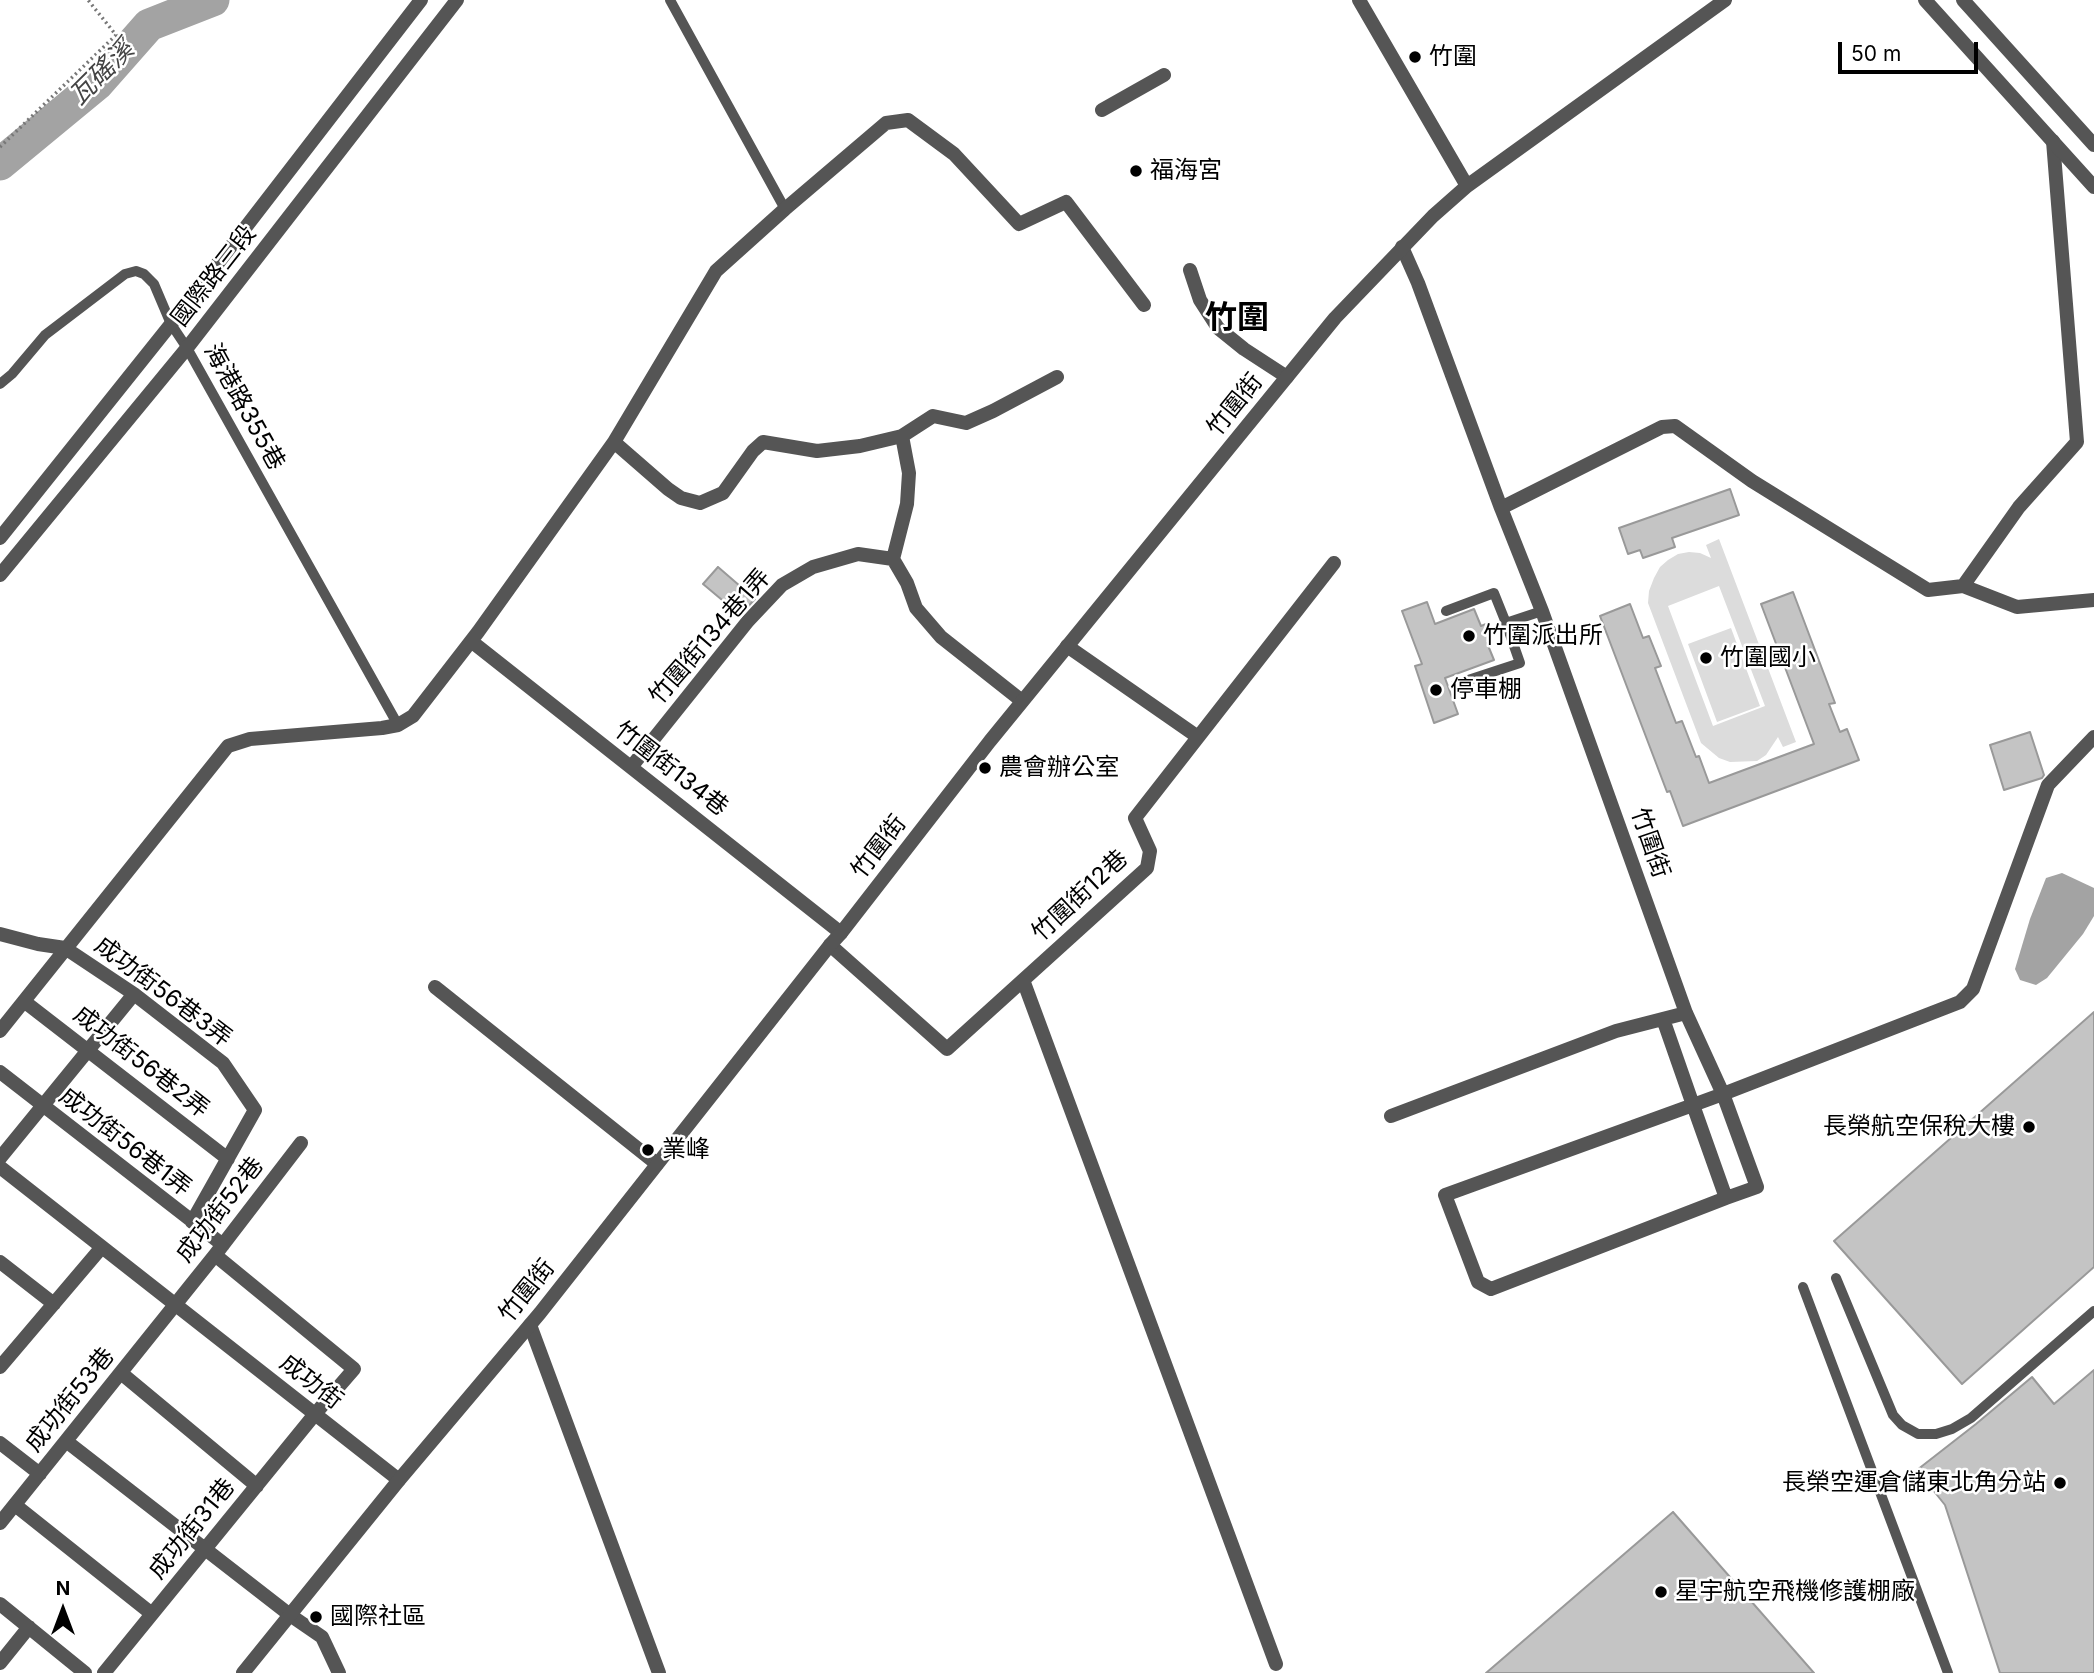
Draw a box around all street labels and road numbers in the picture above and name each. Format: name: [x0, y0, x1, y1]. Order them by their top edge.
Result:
street label: 國際路三段: [166, 220, 262, 332]
street label: 海港路355巷: [197, 339, 291, 475]
street label: 竹圍街: [1201, 368, 1269, 442]
street label: 竹圍街134巷1弄: [643, 563, 777, 711]
street label: 竹圍街134巷: [609, 716, 733, 822]
street label: 竹圍街: [1625, 804, 1675, 882]
street label: 竹圍街: [845, 810, 913, 884]
street label: 竹圍街12巷: [1026, 844, 1134, 948]
street label: 成功街56巷3弄: [89, 931, 237, 1053]
street label: 成功街56巷2弄: [67, 1000, 215, 1124]
street label: 成功街56巷1弄: [53, 1082, 197, 1202]
street label: 成功街52巷: [170, 1152, 270, 1268]
street label: 竹圍街: [493, 1254, 561, 1328]
street label: 成功街53巷: [19, 1342, 121, 1458]
street label: 成功街: [274, 1348, 348, 1416]
street label: 成功街31巷: [143, 1473, 241, 1585]

